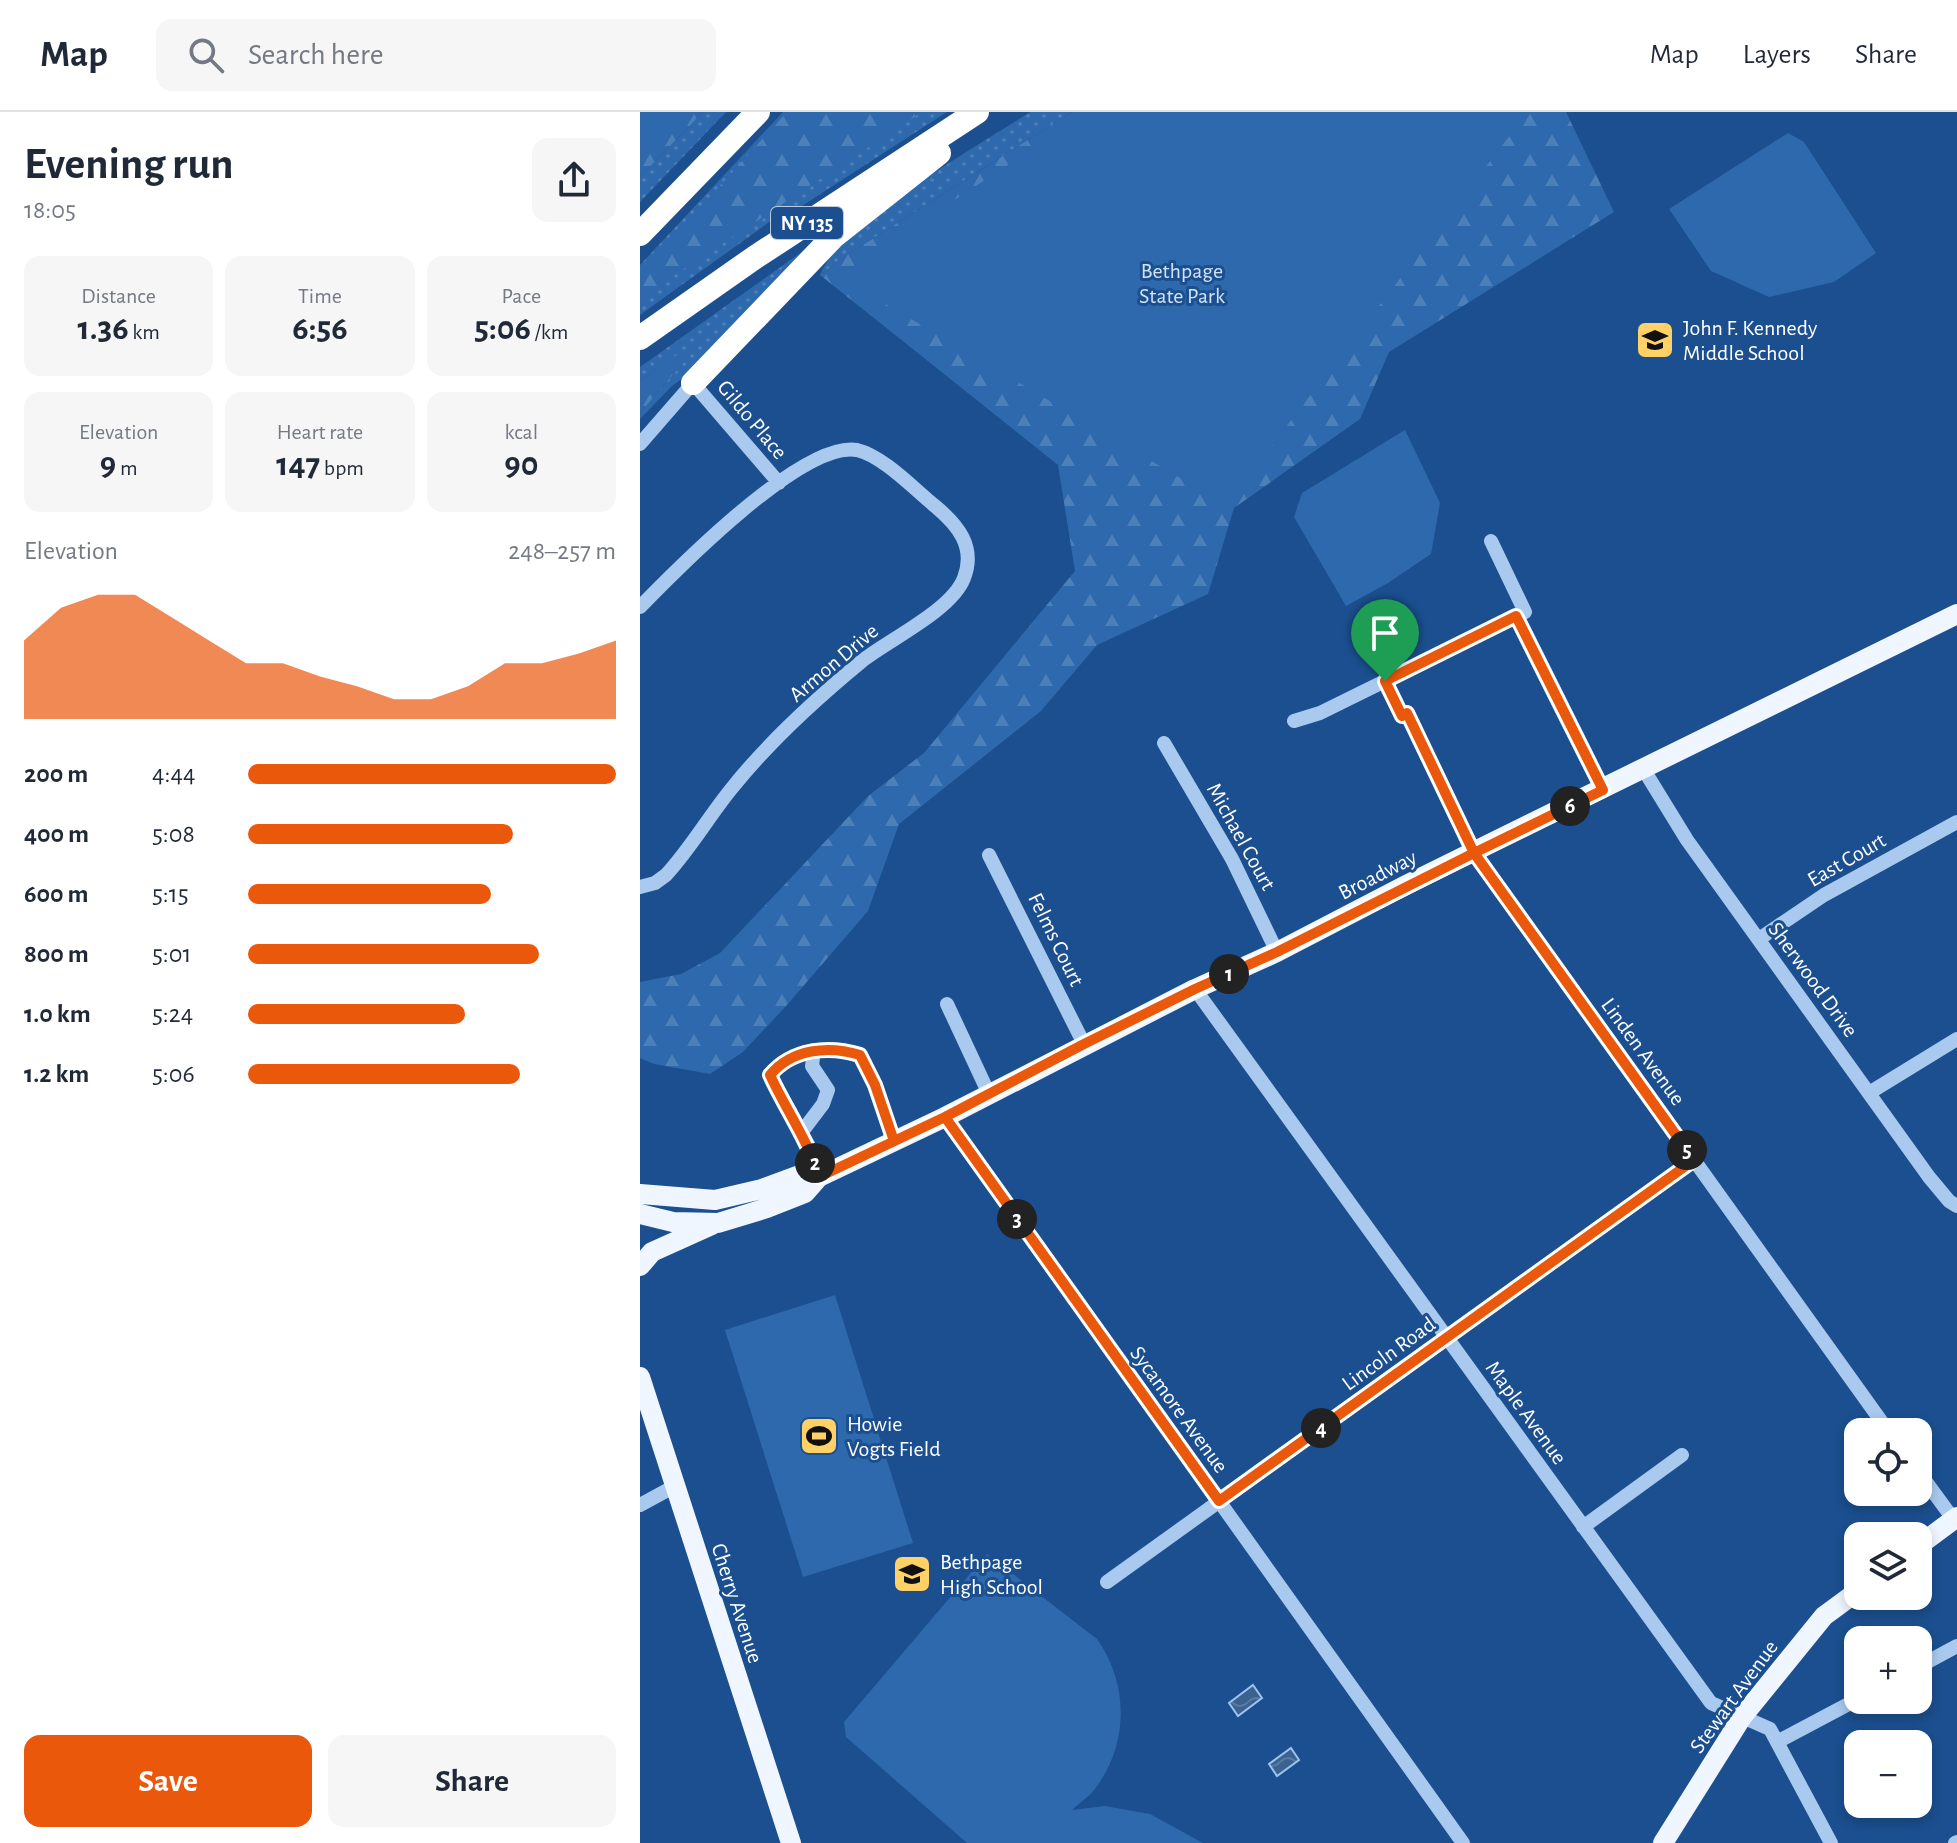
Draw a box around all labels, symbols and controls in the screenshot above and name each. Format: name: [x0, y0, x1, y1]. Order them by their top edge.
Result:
search box: [156, 19, 716, 91]
icon: search: [184, 33, 228, 77]
text: Map: [40, 36, 108, 74]
text: Search here: [248, 40, 384, 70]
text: Map: [1650, 41, 1699, 69]
text: Layers: [1743, 41, 1811, 69]
text: Share: [1855, 41, 1917, 69]
button: share: [532, 138, 616, 222]
text: Evening run: [24, 143, 233, 187]
text: 18:05: [24, 197, 76, 223]
road number: NY 135: [771, 207, 843, 239]
park label: Bethpage State Park: [1139, 260, 1225, 307]
text: Distance: [81, 285, 156, 307]
text: Time: [298, 285, 342, 307]
text: Pace: [502, 285, 541, 307]
text: 1.36: [77, 312, 129, 346]
text: 6:56: [292, 312, 348, 346]
text: 5:06: [474, 312, 531, 346]
place label: John F. Kennedy Middle School: [1683, 317, 1818, 364]
school or university icon: John F. Kennedy Middle School: [1634, 319, 1676, 361]
text: km: [129, 321, 160, 343]
text: /km: [531, 321, 568, 343]
street label: Gildo Place: [713, 376, 791, 463]
text: Elevation: [79, 421, 158, 443]
text: Heart rate: [277, 421, 363, 443]
text: kcal: [505, 421, 538, 443]
text: 9: [100, 448, 116, 482]
text: 147: [276, 448, 320, 482]
text: 90: [504, 448, 538, 482]
text: m: [116, 457, 138, 479]
text: bpm: [320, 457, 364, 479]
text: Elevation: [24, 538, 118, 564]
text: 248–257 m: [508, 538, 616, 564]
pin: [1351, 599, 1419, 681]
icon: arrive: [1363, 611, 1407, 655]
street label: Armon Drive: [785, 619, 882, 706]
text: 200 m: [24, 761, 88, 787]
text: 4:44: [152, 761, 195, 787]
street label: Michael Court: [1203, 779, 1280, 894]
pin: 6: [1550, 786, 1590, 826]
text: 6: [1565, 795, 1575, 817]
text: 400 m: [24, 821, 89, 847]
text: 5:08: [152, 821, 195, 847]
street label: East Court: [1804, 829, 1889, 891]
street label: Broadway: [1335, 846, 1421, 904]
text: 600 m: [24, 881, 89, 907]
text: 5:15: [152, 881, 189, 907]
street label: Felms Court: [1024, 889, 1088, 989]
street label: Sherwood Drive: [1764, 918, 1862, 1041]
text: 800 m: [24, 941, 89, 967]
text: 5:01: [152, 941, 192, 967]
pin: 1: [1209, 954, 1249, 994]
text: 1: [1225, 963, 1233, 985]
street label: Linden Avenue: [1597, 994, 1689, 1109]
text: 1.0 km: [24, 1001, 91, 1027]
text: 5:24: [152, 1001, 193, 1027]
text: 1.2 km: [24, 1061, 89, 1087]
text: 5:06: [152, 1061, 195, 1087]
pin: 5: [1667, 1130, 1707, 1170]
text: 5: [1682, 1139, 1692, 1161]
pin: 2: [795, 1143, 835, 1183]
text: 2: [810, 1152, 820, 1174]
pin: 3: [997, 1199, 1037, 1239]
text: 3: [1012, 1208, 1022, 1230]
street label: Lincoln Road: [1338, 1313, 1439, 1395]
street label: Sycamore Avenue: [1126, 1342, 1232, 1477]
street label: Maple Avenue: [1481, 1357, 1571, 1468]
pin: 4: [1301, 1408, 1341, 1448]
place label: Howie Vogts Field: [847, 1413, 941, 1460]
sports icon: Howie Vogts Field: [798, 1415, 840, 1457]
text: 4: [1315, 1417, 1327, 1439]
map controls: [1844, 1418, 1932, 1818]
button: locate: [1844, 1418, 1932, 1506]
button: layers: [1844, 1522, 1932, 1610]
street label: Cherry Avenue: [707, 1541, 767, 1666]
place label: Bethpage High School: [940, 1551, 1043, 1598]
school or university icon: Bethpage High School: [891, 1553, 933, 1595]
button: +: [1844, 1626, 1932, 1714]
street label: Stewart Avenue: [1686, 1636, 1782, 1757]
button: −: [1844, 1730, 1932, 1818]
button: Save: [24, 1735, 312, 1827]
button: Share: [328, 1735, 616, 1827]

